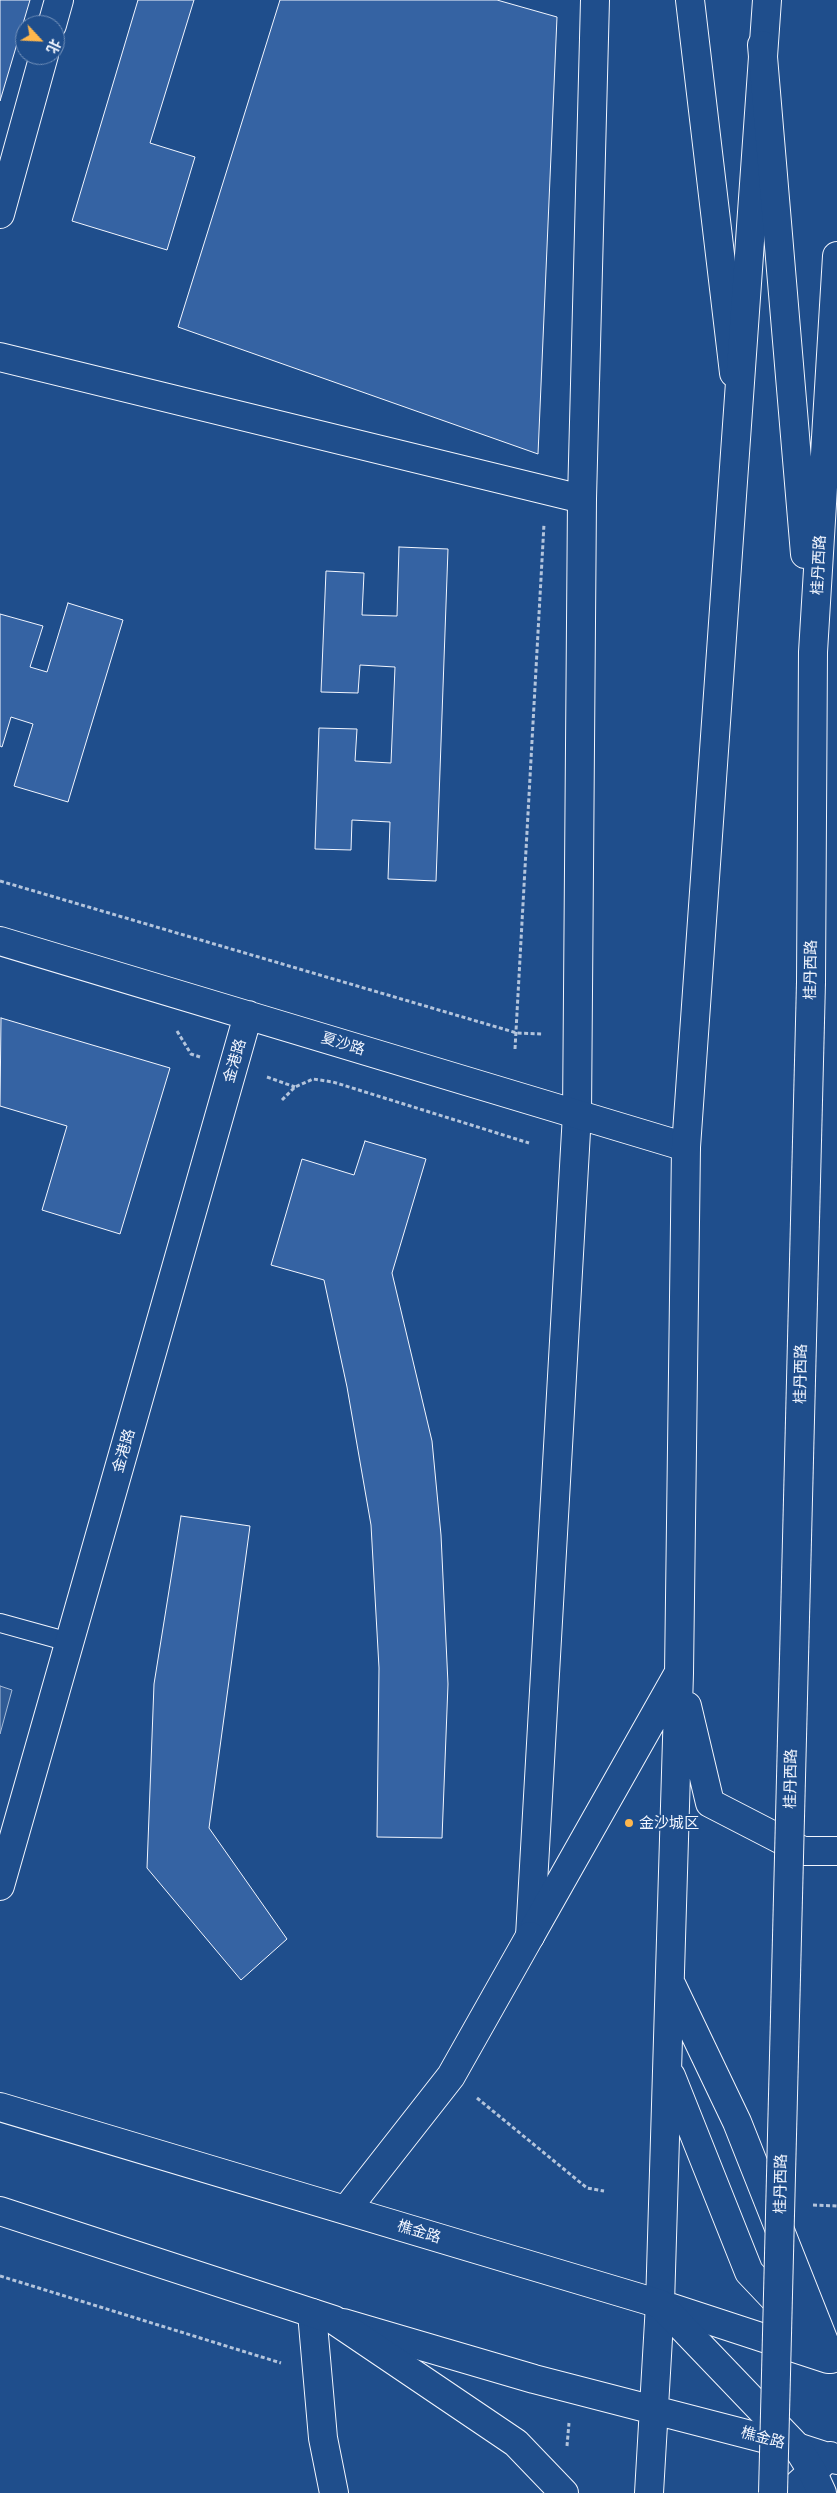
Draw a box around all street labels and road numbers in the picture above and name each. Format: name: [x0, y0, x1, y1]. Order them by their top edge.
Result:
street label: 桂丹西路: [808, 535, 830, 595]
street label: 桂丹西路: [801, 940, 821, 1000]
street label: 夏沙路: [319, 1029, 367, 1059]
street label: 金港路: [220, 1037, 250, 1085]
street label: 桂丹西路: [791, 1344, 811, 1404]
street label: 金港路: [109, 1427, 139, 1475]
street label: 桂丹西路: [781, 1749, 801, 1809]
street label: 桂丹西路: [771, 2154, 791, 2214]
street label: 樵金路: [395, 2217, 443, 2247]
street label: 樵金路: [739, 2423, 787, 2453]

